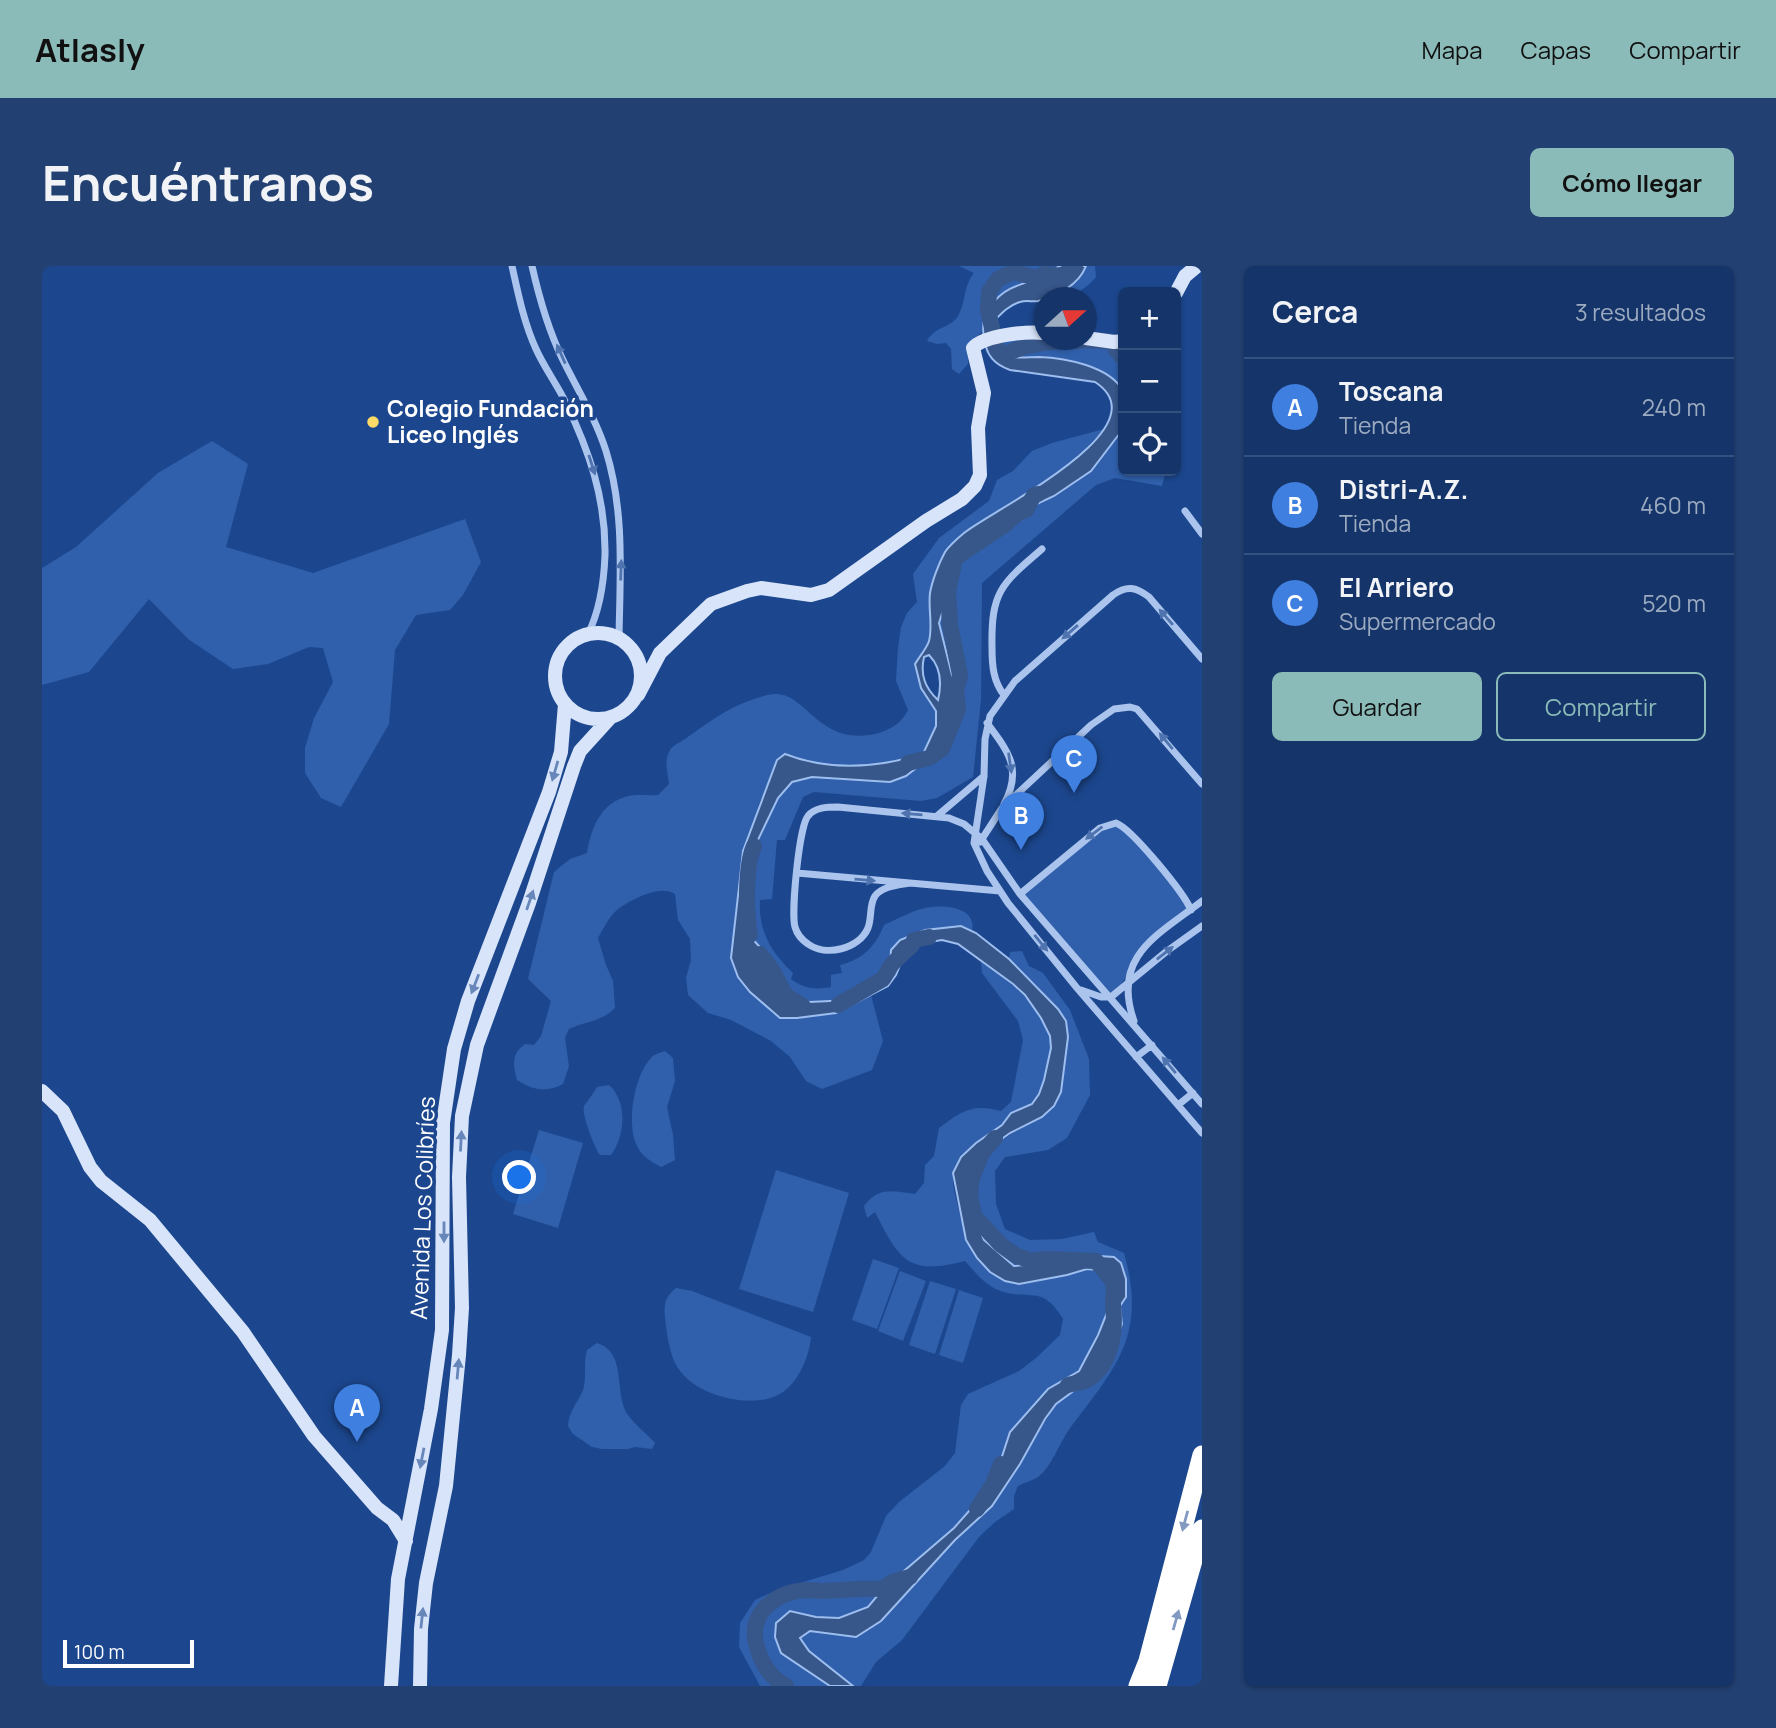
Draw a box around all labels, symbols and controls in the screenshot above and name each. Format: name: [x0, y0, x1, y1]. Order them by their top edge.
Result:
text: Atlasly: [35, 27, 145, 72]
text: Mapa: [1422, 33, 1483, 66]
text: Capas: [1521, 33, 1591, 66]
text: Compartir: [1629, 33, 1741, 66]
button: Cómo llegar: [1530, 148, 1734, 217]
text: Encuéntranos: [42, 149, 374, 216]
north arrow: [1034, 287, 1097, 350]
map controls: [1118, 287, 1181, 476]
button: +: [1118, 287, 1181, 350]
text: Cerca: [1272, 291, 1358, 332]
text: 3 resultados: [1575, 296, 1706, 328]
one-way arrow: [555, 344, 567, 364]
button: −: [1118, 350, 1181, 413]
text: Toscana: [1339, 373, 1443, 409]
text: A: [1287, 391, 1303, 423]
text: 240 m: [1642, 391, 1706, 423]
place label: Colegio Fundación Liceo Inglés: [387, 392, 594, 450]
text: Tienda: [1339, 409, 1411, 441]
button: locate: [1118, 413, 1181, 476]
marker: Colegio Fundación Liceo Inglés: [365, 414, 381, 430]
one-way arrow: [587, 454, 598, 475]
text: Distri-A.Z.: [1339, 471, 1468, 507]
text: B: [1288, 489, 1302, 521]
text: 460 m: [1640, 489, 1706, 521]
text: Tienda: [1339, 507, 1411, 539]
one-way arrow: [615, 558, 626, 580]
text: El Arriero: [1339, 569, 1454, 605]
text: C: [1287, 587, 1304, 619]
text: 520 m: [1642, 587, 1706, 619]
text: Supermercado: [1339, 605, 1496, 637]
one-way arrow: [1159, 608, 1174, 625]
one-way arrow: [1061, 624, 1078, 639]
button: Guardar: [1272, 672, 1482, 741]
button: Compartir: [1496, 672, 1706, 741]
one-way arrow: [1158, 732, 1173, 750]
pin: C: [1051, 735, 1097, 793]
one-way arrow: [1005, 752, 1016, 774]
one-way arrow: [550, 761, 560, 782]
pin: B: [998, 792, 1044, 850]
one-way arrow: [901, 808, 923, 819]
one-way arrow: [1085, 826, 1103, 840]
one-way arrow: [854, 874, 876, 885]
one-way arrow: [524, 890, 535, 911]
one-way arrow: [1033, 935, 1048, 952]
one-way arrow: [1156, 946, 1174, 960]
one-way arrow: [469, 974, 480, 995]
one-way arrow: [1162, 1056, 1177, 1073]
street label: Avenida Los Colibríes: [402, 1096, 442, 1320]
one-way arrow: [455, 1130, 466, 1152]
your location: [502, 1160, 536, 1194]
one-way arrow: [438, 1221, 450, 1243]
one-way arrow: [453, 1357, 464, 1379]
pin: A: [334, 1384, 380, 1442]
one-way arrow: [416, 1447, 427, 1469]
one-way arrow: [1179, 1510, 1190, 1532]
one-way arrow: [417, 1607, 428, 1629]
one-way arrow: [1171, 1610, 1181, 1631]
scale bar: [63, 1637, 194, 1669]
text: 100 m: [74, 1639, 125, 1665]

